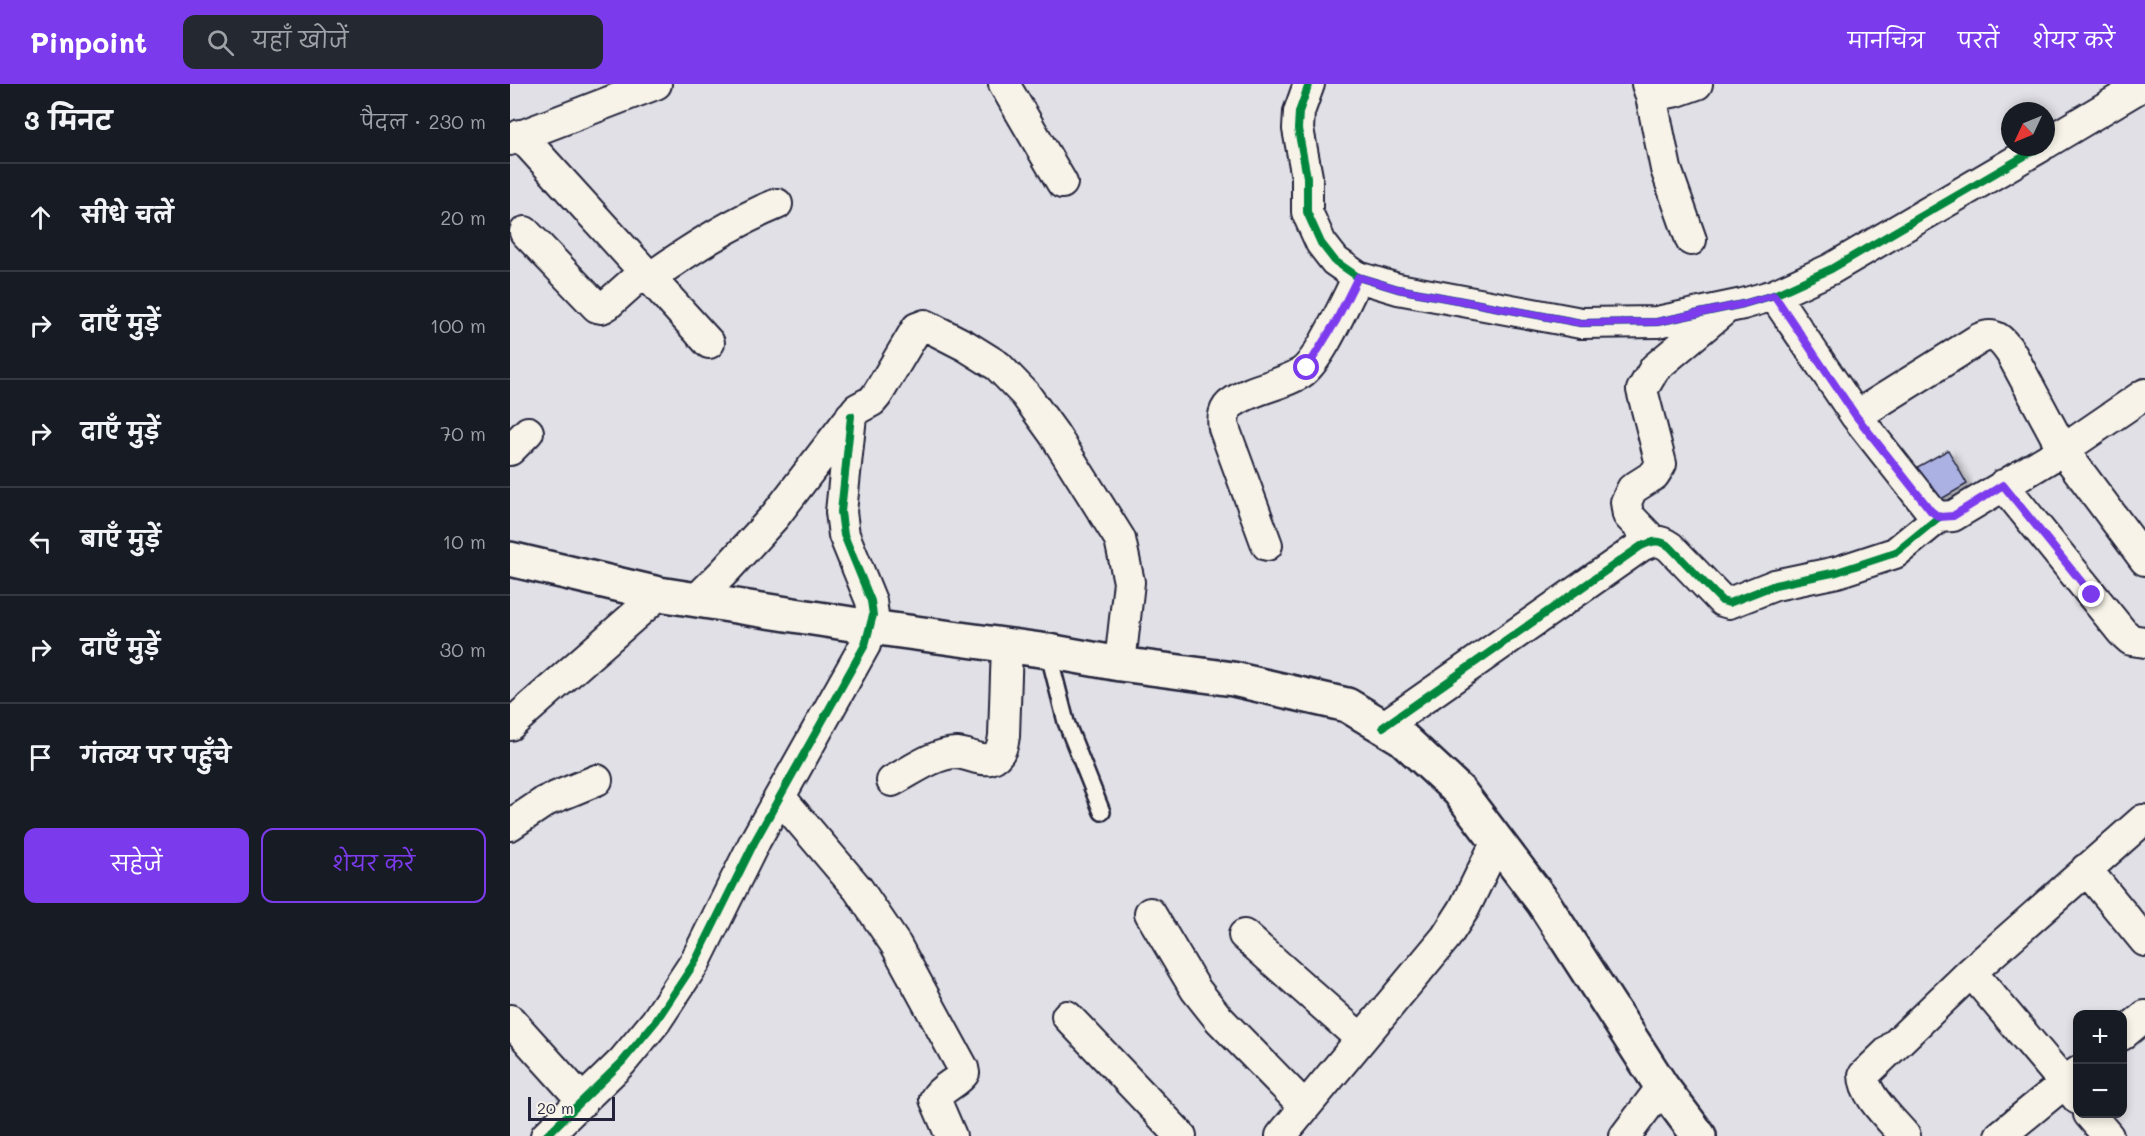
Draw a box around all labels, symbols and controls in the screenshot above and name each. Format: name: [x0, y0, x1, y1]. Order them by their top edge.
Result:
search box: [183, 15, 603, 69]
text: Pinpoint: [30, 24, 147, 60]
text: यहाँ खोजें: [252, 25, 348, 54]
icon: search: [204, 26, 237, 59]
text: मानचित्र: [1848, 26, 1925, 53]
text: परतें: [1958, 26, 1999, 53]
text: शेयर करें: [2032, 26, 2115, 53]
north arrow: [2001, 102, 2055, 156]
text: 3 मिनट: [24, 103, 112, 137]
text: पैदल · 230 m: [361, 108, 486, 134]
text: सीधे चलें: [81, 200, 173, 229]
icon: ahead: [24, 201, 57, 234]
text: 20 m: [440, 204, 486, 230]
text: दाएँ मुड़ें: [81, 308, 160, 337]
icon: right: [24, 309, 57, 342]
text: 100 m: [430, 312, 486, 338]
route start: [1293, 354, 1319, 380]
text: दाएँ मुड़ें: [81, 416, 160, 445]
icon: right: [24, 417, 57, 450]
text: 70 m: [440, 420, 486, 446]
text: बाएँ मुड़ें: [81, 524, 161, 553]
icon: left: [24, 525, 57, 558]
text: 10 m: [442, 528, 486, 554]
route end: [2078, 581, 2104, 607]
text: दाएँ मुड़ें: [81, 632, 160, 661]
icon: right: [24, 633, 57, 666]
text: 30 m: [440, 636, 486, 662]
text: गंतव्य पर पहुँचे: [81, 740, 231, 769]
icon: arrive: [24, 741, 57, 774]
button: सहेजें: [24, 828, 249, 903]
button: शेयर करें: [261, 828, 486, 903]
map controls: [2073, 1010, 2127, 1118]
button: +: [2073, 1010, 2127, 1064]
button: −: [2073, 1064, 2127, 1118]
scale bar: [528, 1094, 615, 1122]
text: 20 m: [537, 1097, 574, 1118]

